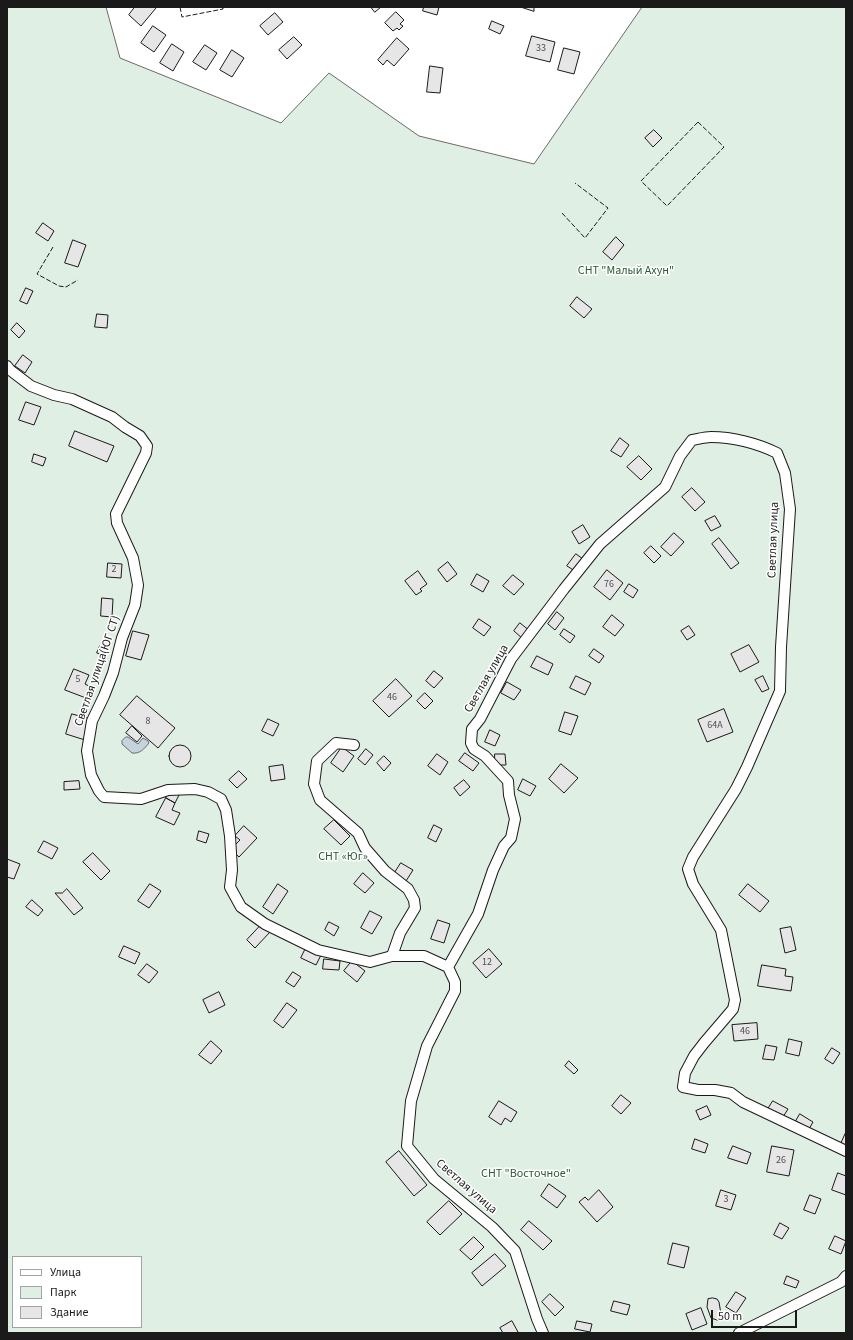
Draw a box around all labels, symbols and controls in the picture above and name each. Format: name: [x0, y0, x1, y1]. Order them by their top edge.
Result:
house number: 33: [536, 43, 546, 55]
park label: СНТ "Малый Ахун": [578, 264, 674, 278]
street label: Светлая улица: [765, 502, 783, 578]
house number: 2: [112, 564, 116, 576]
house number: 76: [604, 579, 614, 591]
street label: Светлая улица(ЮГ СТ): [72, 614, 124, 728]
street label: Светлая улица: [462, 642, 512, 716]
house number: 5: [76, 674, 80, 686]
house number: 46: [387, 692, 397, 704]
house number: 8: [146, 716, 150, 728]
house number: 64А: [707, 720, 723, 732]
park label: СНТ «Юг»: [318, 850, 368, 864]
house number: 12: [482, 957, 492, 969]
house number: 46: [740, 1026, 750, 1038]
house number: 26: [776, 1155, 786, 1167]
street label: Светлая улица: [432, 1157, 500, 1217]
park label: СНТ "Восточное": [481, 1167, 571, 1181]
house number: 3: [724, 1194, 728, 1206]
legend: [12, 1256, 142, 1328]
text: Улица: [50, 1264, 81, 1281]
text: Парк: [50, 1284, 76, 1301]
scale bar: [713, 1302, 799, 1328]
text: Здание: [50, 1304, 89, 1321]
text: 50 m: [718, 1308, 742, 1325]

